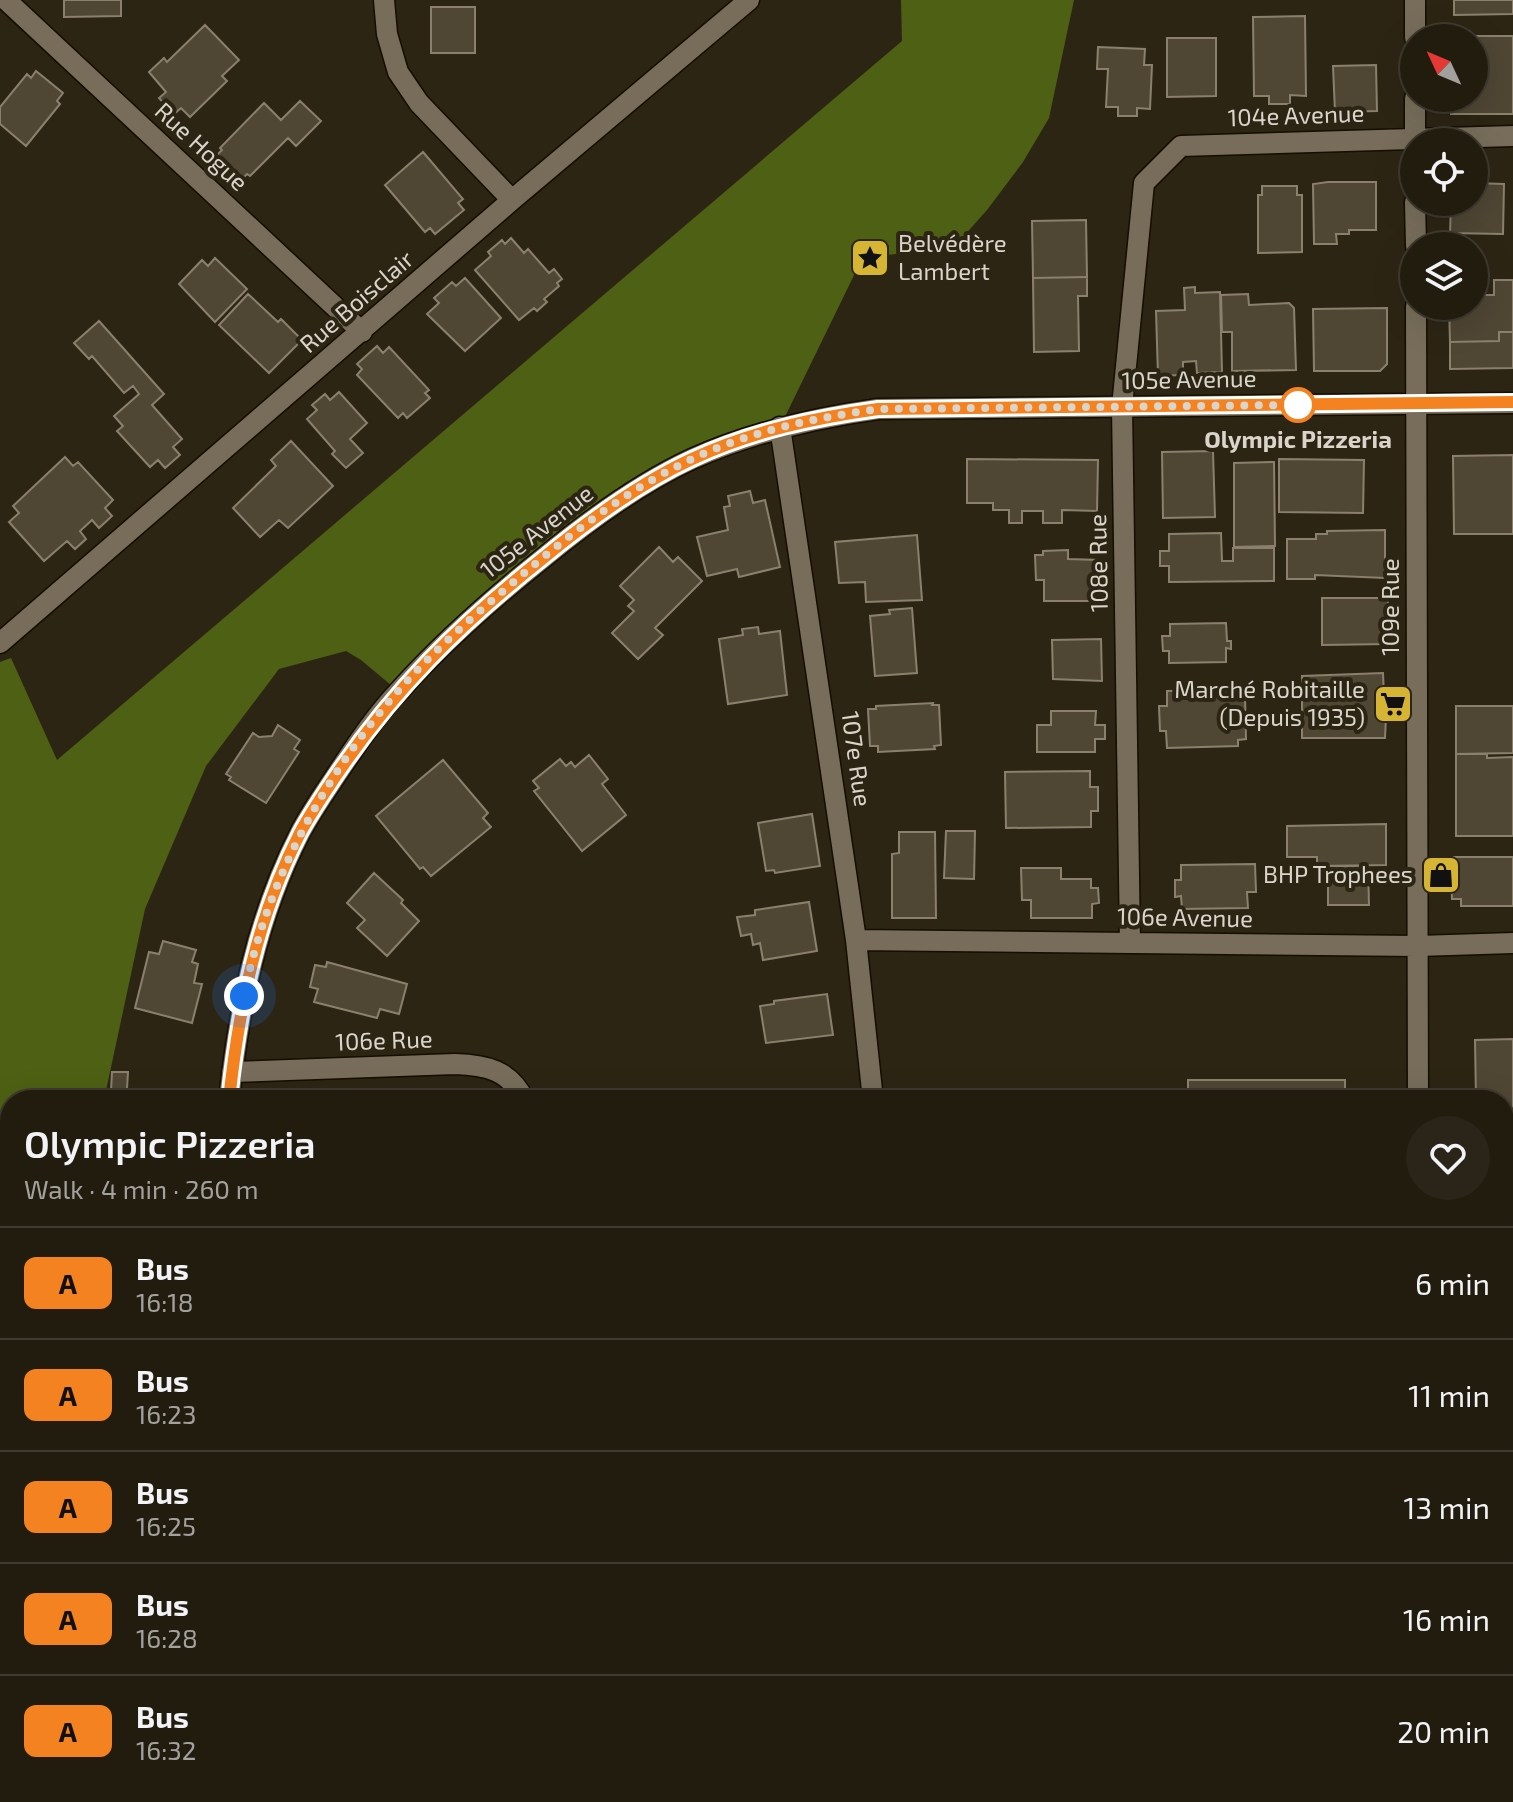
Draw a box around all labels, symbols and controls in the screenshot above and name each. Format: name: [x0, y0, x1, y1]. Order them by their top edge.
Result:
north arrow: [1400, 24, 1488, 112]
map controls: [1400, 24, 1488, 320]
street label: Rue Hogue: [150, 96, 254, 196]
street label: 104e Avenue: [1227, 98, 1365, 131]
button: locate: [1400, 128, 1488, 216]
place label: Belvédère Lambert: [898, 228, 1007, 285]
button: layers: [1400, 232, 1488, 320]
place icon: Belvédère Lambert: [849, 237, 891, 279]
street label: Rue Boisclair: [293, 243, 419, 358]
street label: 105e Avenue: [1121, 363, 1257, 394]
marker: Olympic Pizzeria: [1281, 388, 1315, 422]
place label: Olympic Pizzeria: [1204, 424, 1392, 453]
street label: 105e Avenue: [474, 478, 598, 584]
street label: 108e Rue: [1082, 514, 1113, 612]
street label: 109e Rue: [1375, 558, 1404, 656]
place label: Marché Robitaille (Depuis 1935): [1174, 674, 1365, 731]
supermarket icon: Marché Robitaille (Depuis 1935): [1372, 683, 1414, 725]
street label: 107e Rue: [836, 709, 879, 808]
shop icon: BHP Trophees: [1420, 854, 1462, 896]
place label: BHP Trophees: [1263, 859, 1413, 888]
street label: 106e Avenue: [1117, 901, 1253, 932]
your location: [224, 976, 264, 1016]
street label: 106e Rue: [335, 1023, 433, 1056]
button: heart: [1406, 1116, 1490, 1200]
text: Olympic Pizzeria: [24, 1120, 316, 1166]
text: Walk · 4 min · 260 m: [24, 1173, 259, 1204]
text: Bus: [136, 1250, 189, 1286]
text: 6 min: [1415, 1265, 1490, 1301]
text: A: [59, 1266, 77, 1300]
text: 16:18: [136, 1286, 194, 1317]
text: Bus: [136, 1362, 189, 1398]
text: 11 min: [1408, 1377, 1490, 1413]
text: A: [59, 1378, 77, 1412]
text: 16:23: [136, 1398, 196, 1429]
text: Bus: [136, 1474, 189, 1510]
text: 13 min: [1404, 1489, 1490, 1525]
text: A: [59, 1490, 77, 1524]
text: 16:25: [136, 1510, 196, 1541]
text: Bus: [136, 1586, 189, 1622]
text: 16 min: [1403, 1601, 1490, 1637]
text: A: [59, 1602, 77, 1636]
text: 16:28: [136, 1622, 198, 1653]
text: Bus: [136, 1698, 189, 1734]
text: 20 min: [1397, 1713, 1490, 1749]
text: A: [59, 1714, 77, 1748]
text: 16:32: [136, 1734, 196, 1765]

